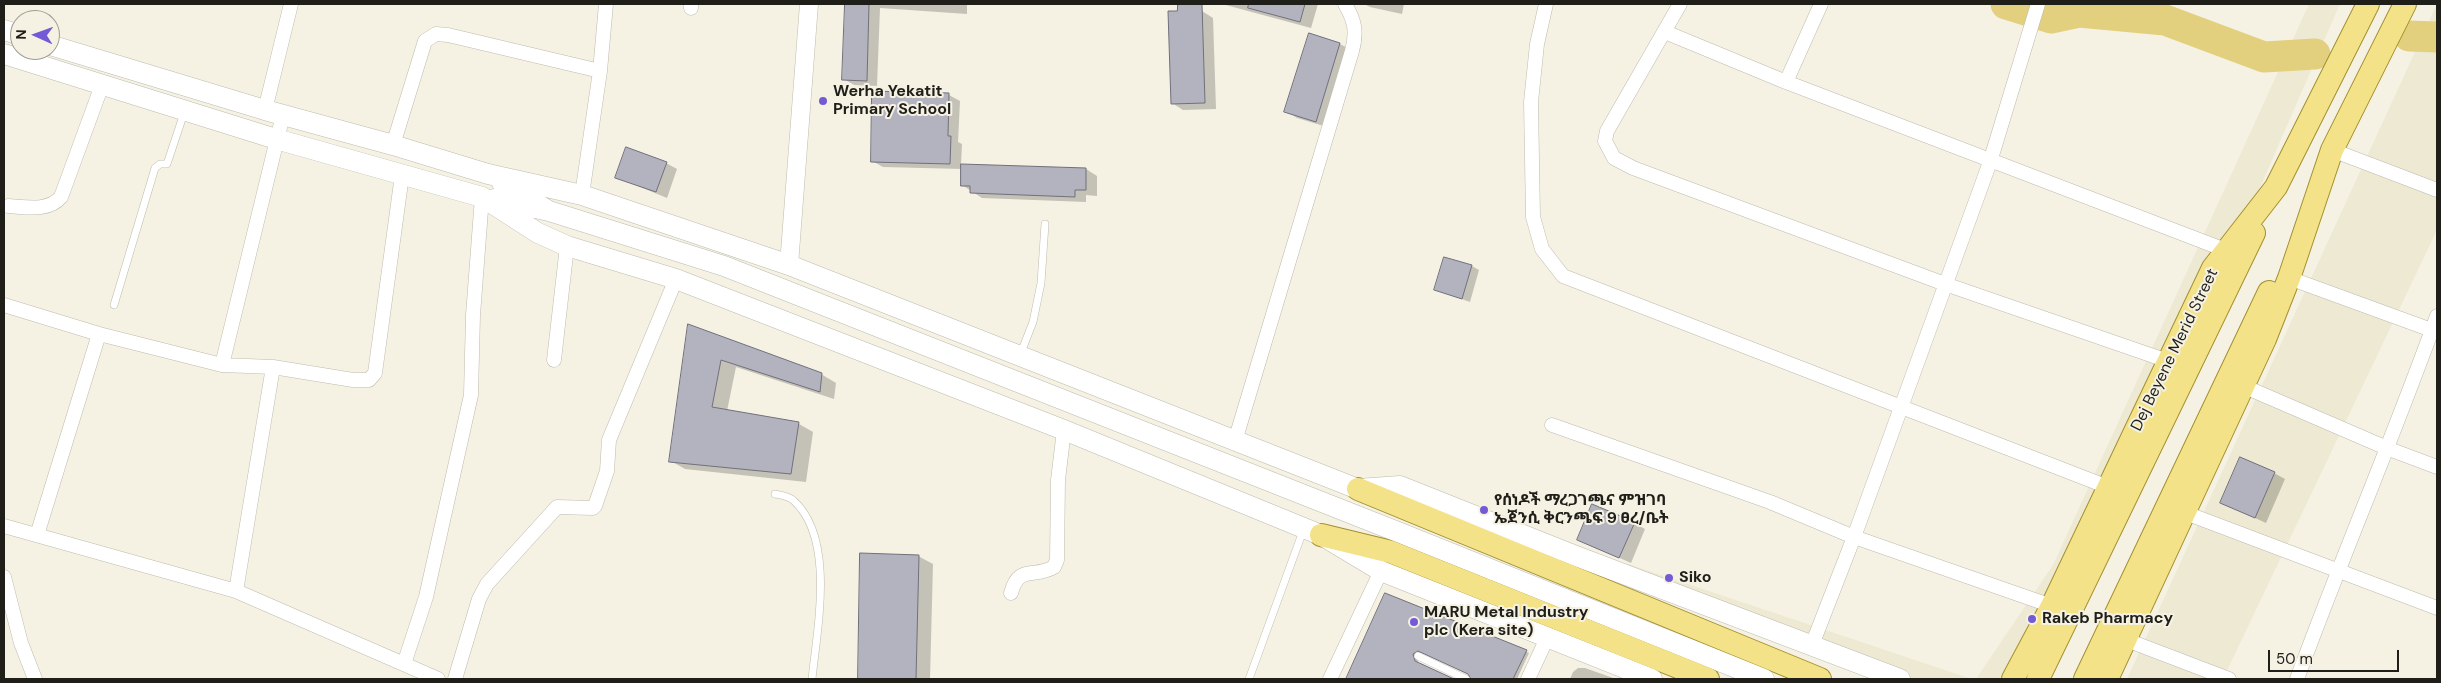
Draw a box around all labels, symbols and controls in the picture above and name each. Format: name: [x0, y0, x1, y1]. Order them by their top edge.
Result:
north arrow: [10, 10, 60, 60]
text: N: [12, 29, 30, 40]
place label: Werha Yekatit Primary School: [833, 82, 951, 120]
marker: Werha Yekatit Primary School: [817, 95, 829, 107]
street label: Dej Beyene Merid Street: [2127, 266, 2223, 434]
place label: የሰነዶች ማረጋገጫና ምዝገባ ኤጀንሲ ቅርንጫፍ 9 ፀረ/ቤት: [1494, 491, 1669, 529]
marker: የሰነዶች ማረጋገጫና ምዝገባ ኤጀንሲ ቅርንጫፍ 9 ፀረ/ቤት: [1478, 504, 1490, 516]
place label: Siko: [1679, 568, 1711, 588]
marker: Siko: [1663, 572, 1675, 584]
place label: MARU Metal Industry plc (Kera site): [1424, 603, 1588, 641]
place label: Rakeb Pharmacy: [2042, 609, 2173, 629]
marker: Rakeb Pharmacy: [2026, 613, 2038, 625]
marker: MARU Metal Industry plc (Kera site): [1408, 616, 1420, 628]
scale bar: [2271, 640, 2402, 672]
text: 50 m: [2276, 649, 2313, 669]

